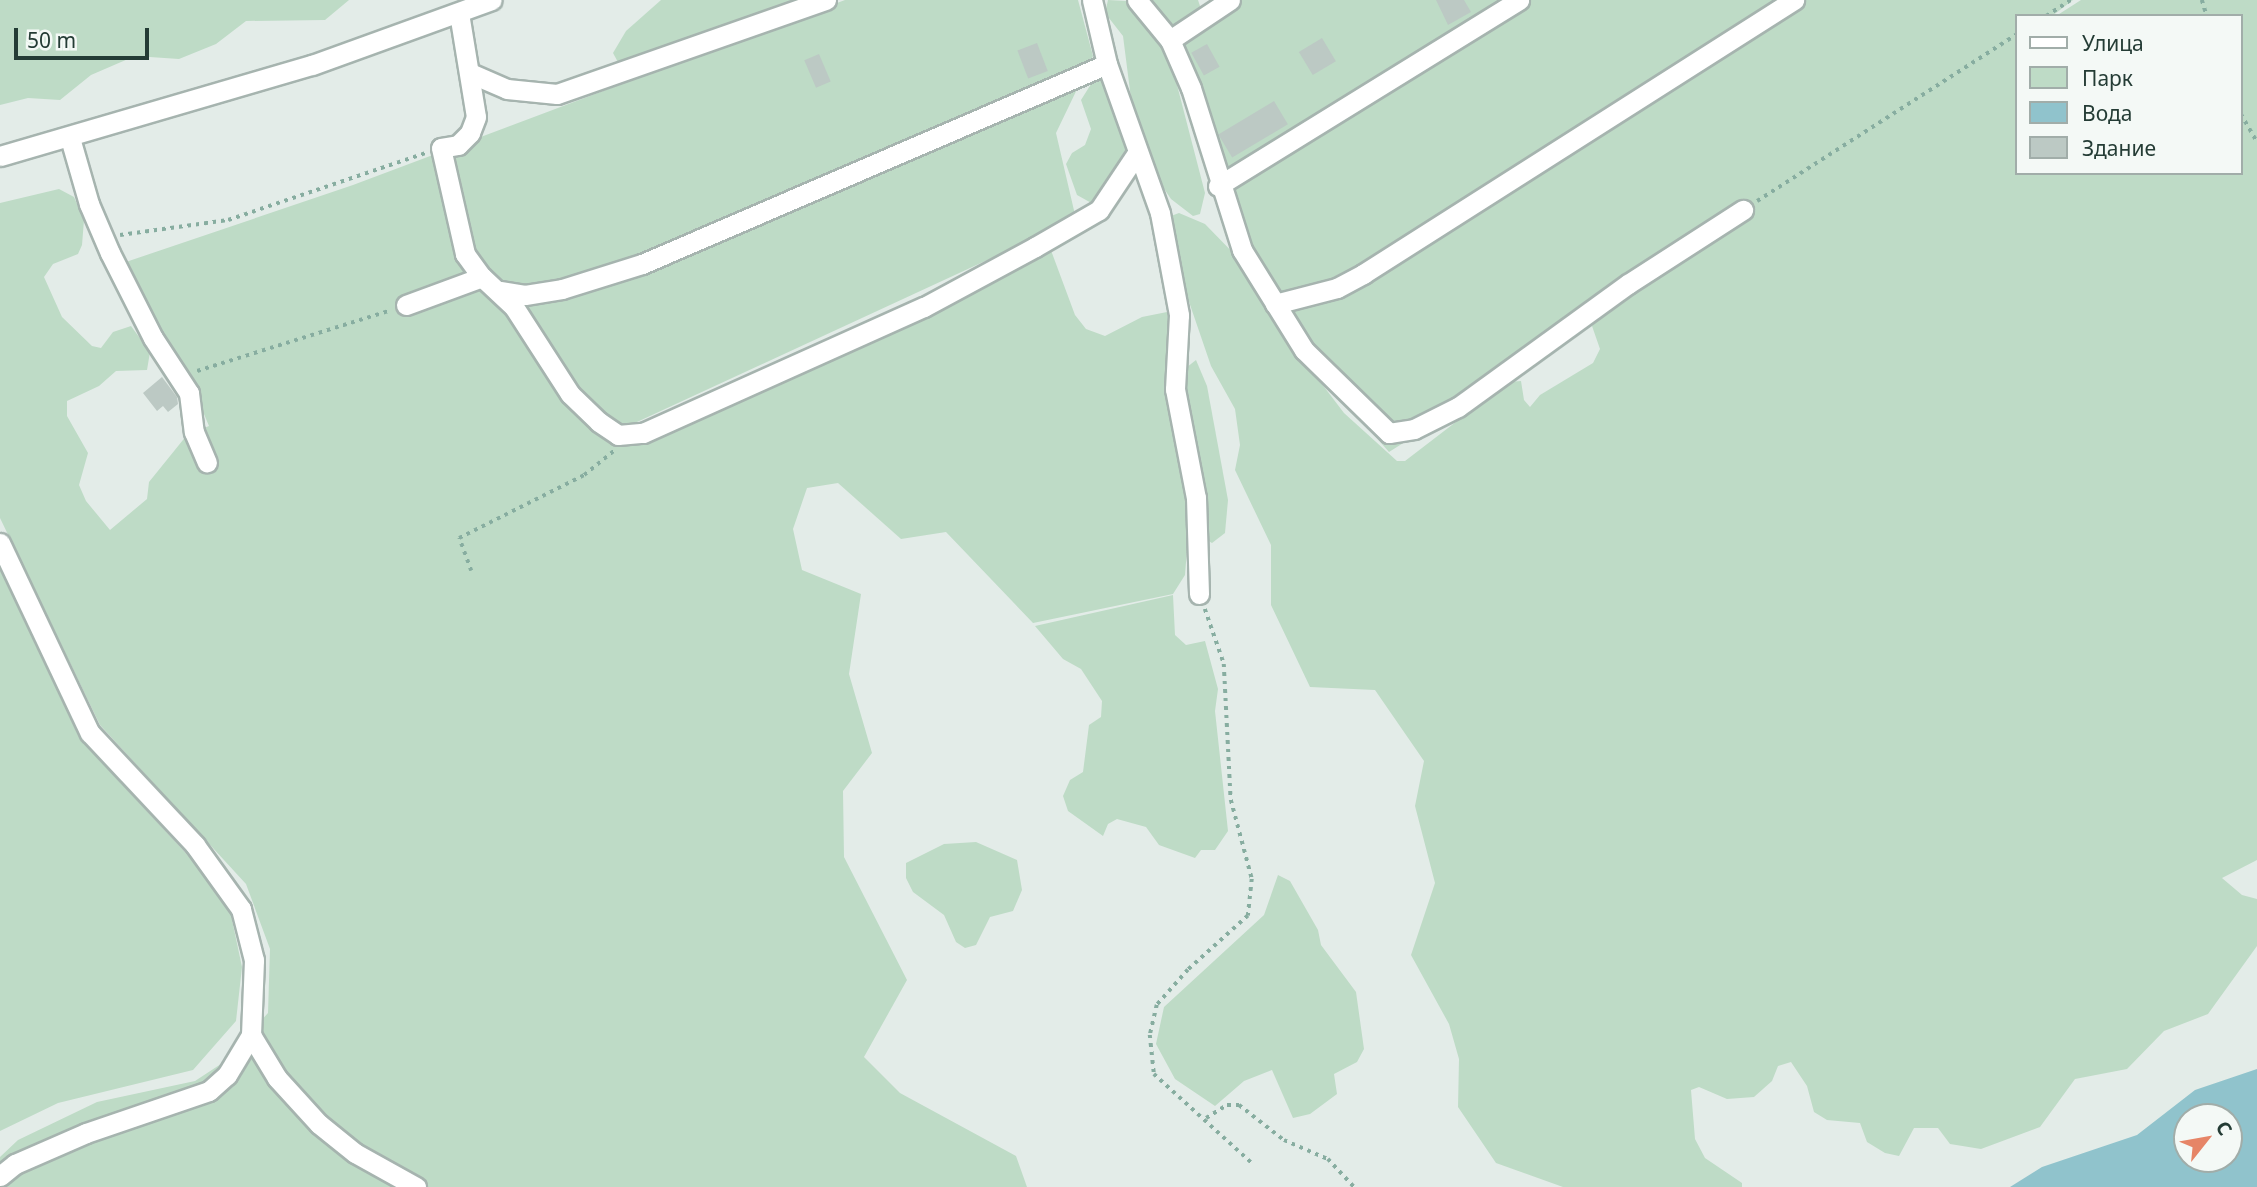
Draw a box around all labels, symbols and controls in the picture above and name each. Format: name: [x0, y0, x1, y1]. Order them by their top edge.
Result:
scale bar: [18, 14, 152, 58]
legend: [2016, 14, 2243, 175]
text: 50 m: [27, 26, 76, 54]
text: Улица: [2082, 29, 2144, 57]
text: Парк: [2082, 64, 2133, 92]
text: Вода: [2082, 99, 2132, 127]
text: Здание: [2082, 134, 2156, 162]
north arrow: [2173, 1103, 2243, 1173]
text: С: [2210, 1116, 2239, 1140]

